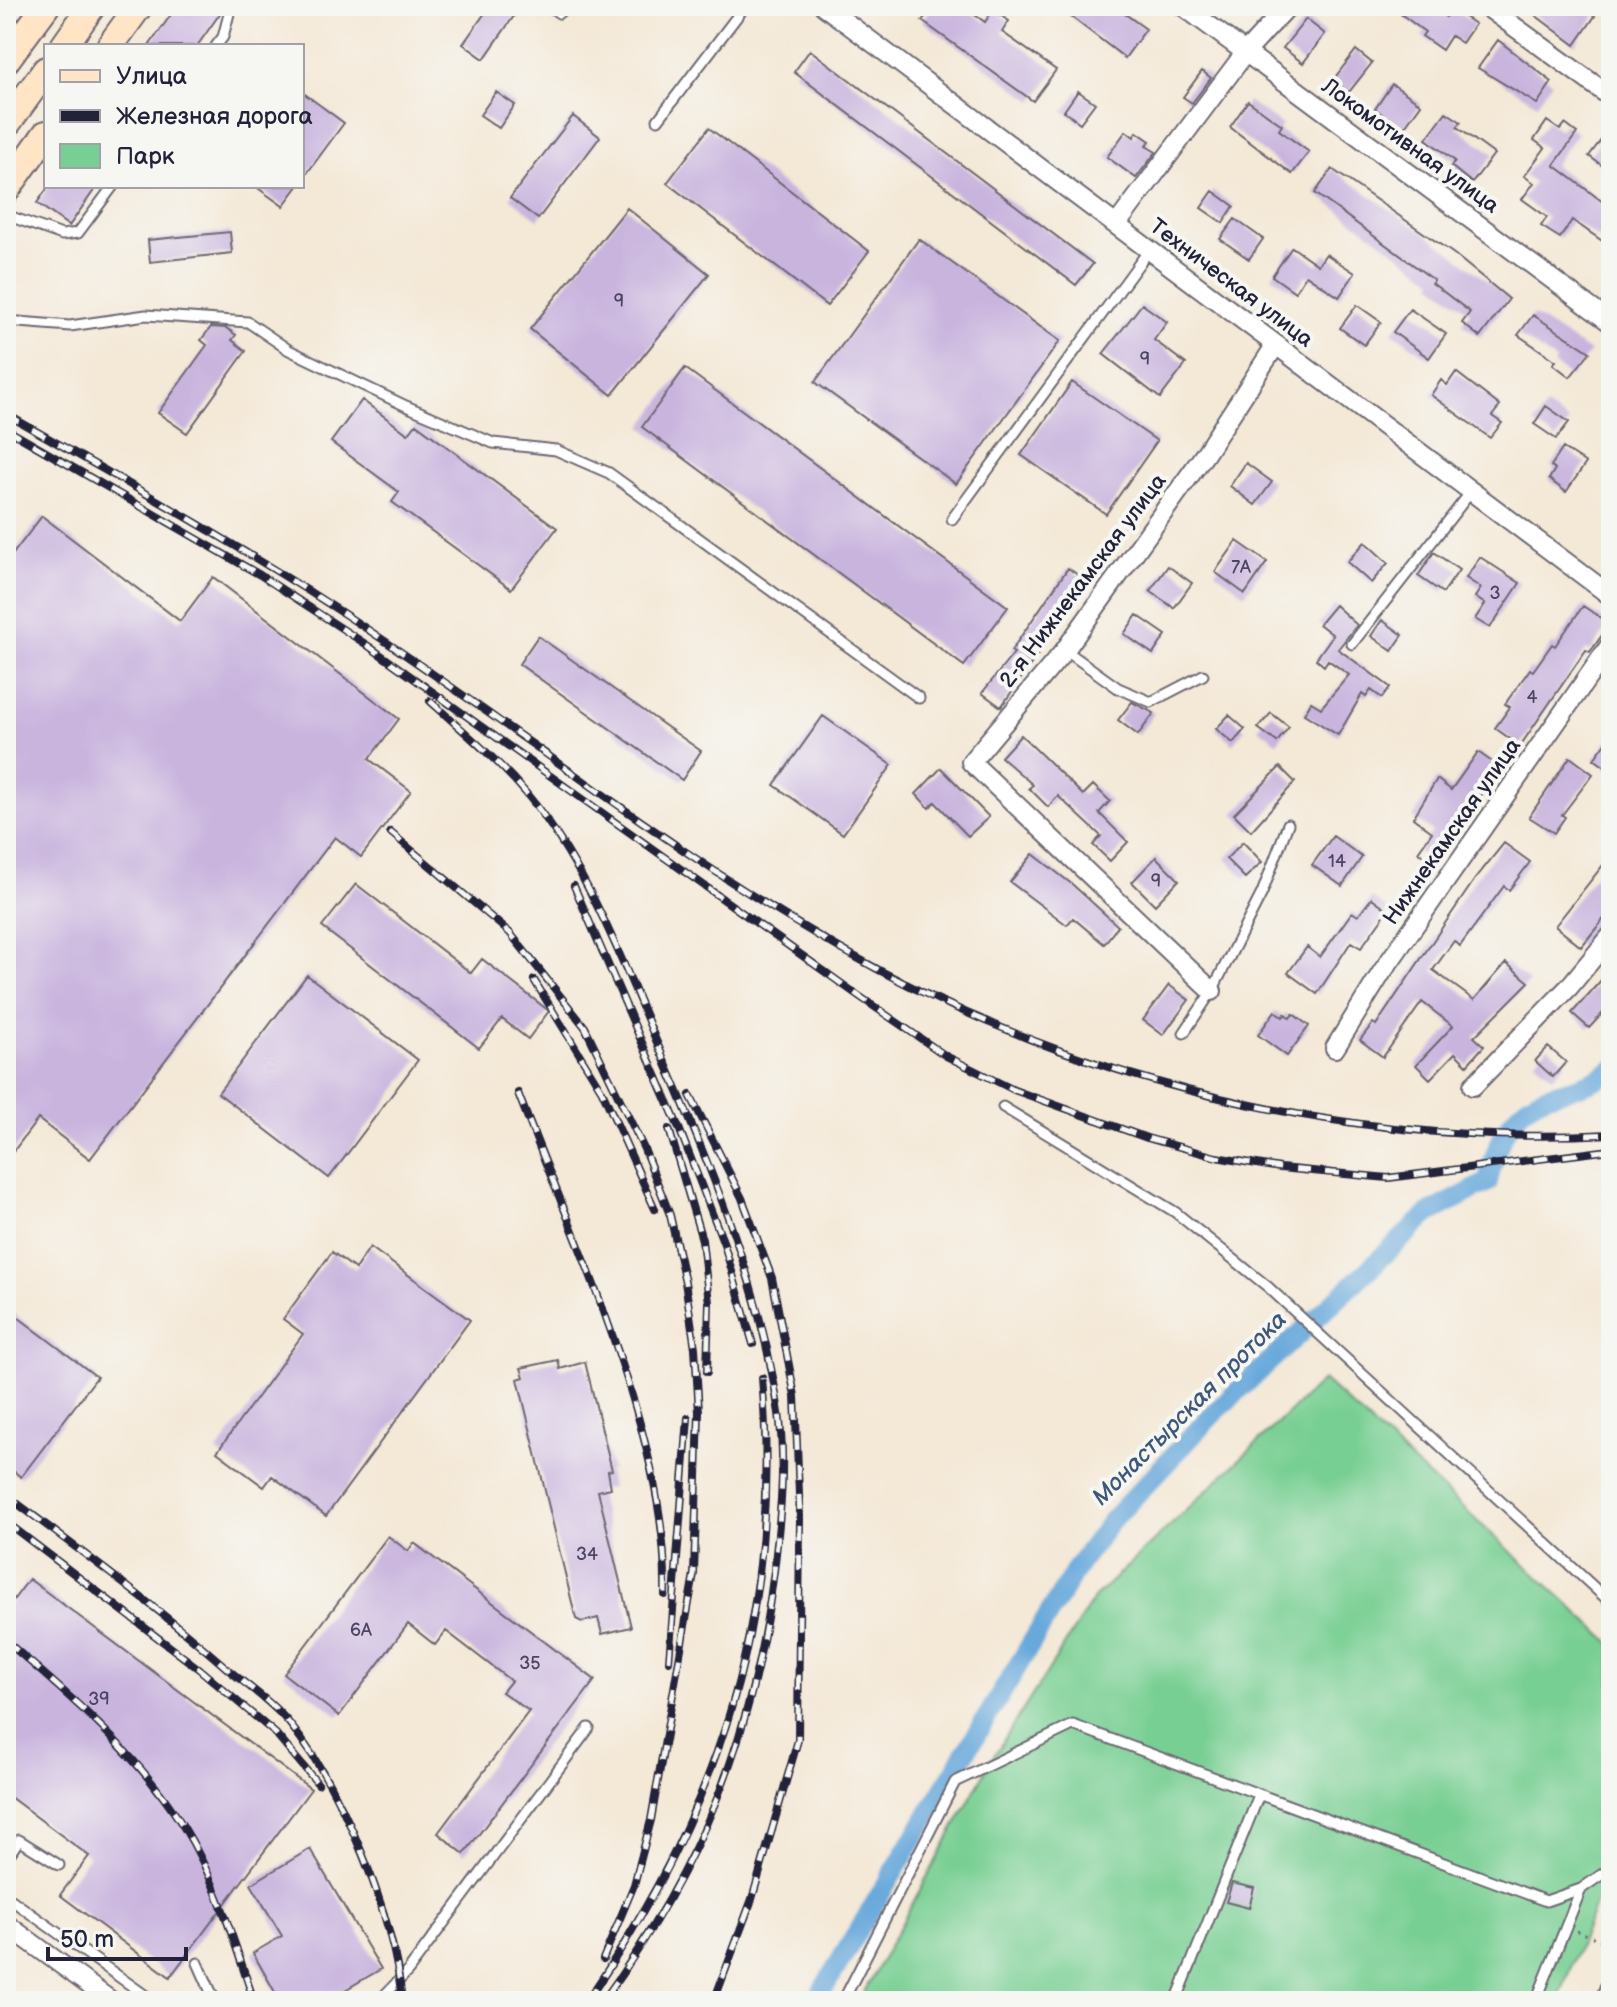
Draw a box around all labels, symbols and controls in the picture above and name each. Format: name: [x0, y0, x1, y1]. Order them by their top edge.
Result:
legend: [44, 44, 304, 188]
text: Улица: [116, 62, 187, 91]
street label: Локомотивная улица: [1315, 72, 1504, 220]
text: Железная дорога: [116, 102, 313, 131]
text: Парк: [116, 142, 175, 171]
street label: Техническая улица: [1144, 213, 1318, 353]
house number: 9: [614, 291, 624, 312]
house number: 9: [1140, 349, 1150, 370]
street label: 2-я Нижнекамская улица: [994, 469, 1172, 693]
house number: 7А: [1231, 557, 1251, 578]
house number: 3: [1489, 583, 1501, 604]
house number: 4: [1527, 687, 1538, 708]
street label: Нижнекамская улица: [1378, 733, 1527, 930]
house number: 14: [1328, 851, 1346, 872]
house number: 9: [1151, 871, 1161, 892]
water label: Монастырская протока: [1086, 1305, 1293, 1512]
house number: 34: [576, 1544, 598, 1565]
house number: 6А: [350, 1620, 372, 1641]
house number: 35: [519, 1653, 541, 1674]
house number: 39: [88, 1689, 110, 1710]
scale bar: [48, 1911, 186, 1961]
text: 50 m: [60, 1925, 114, 1954]

